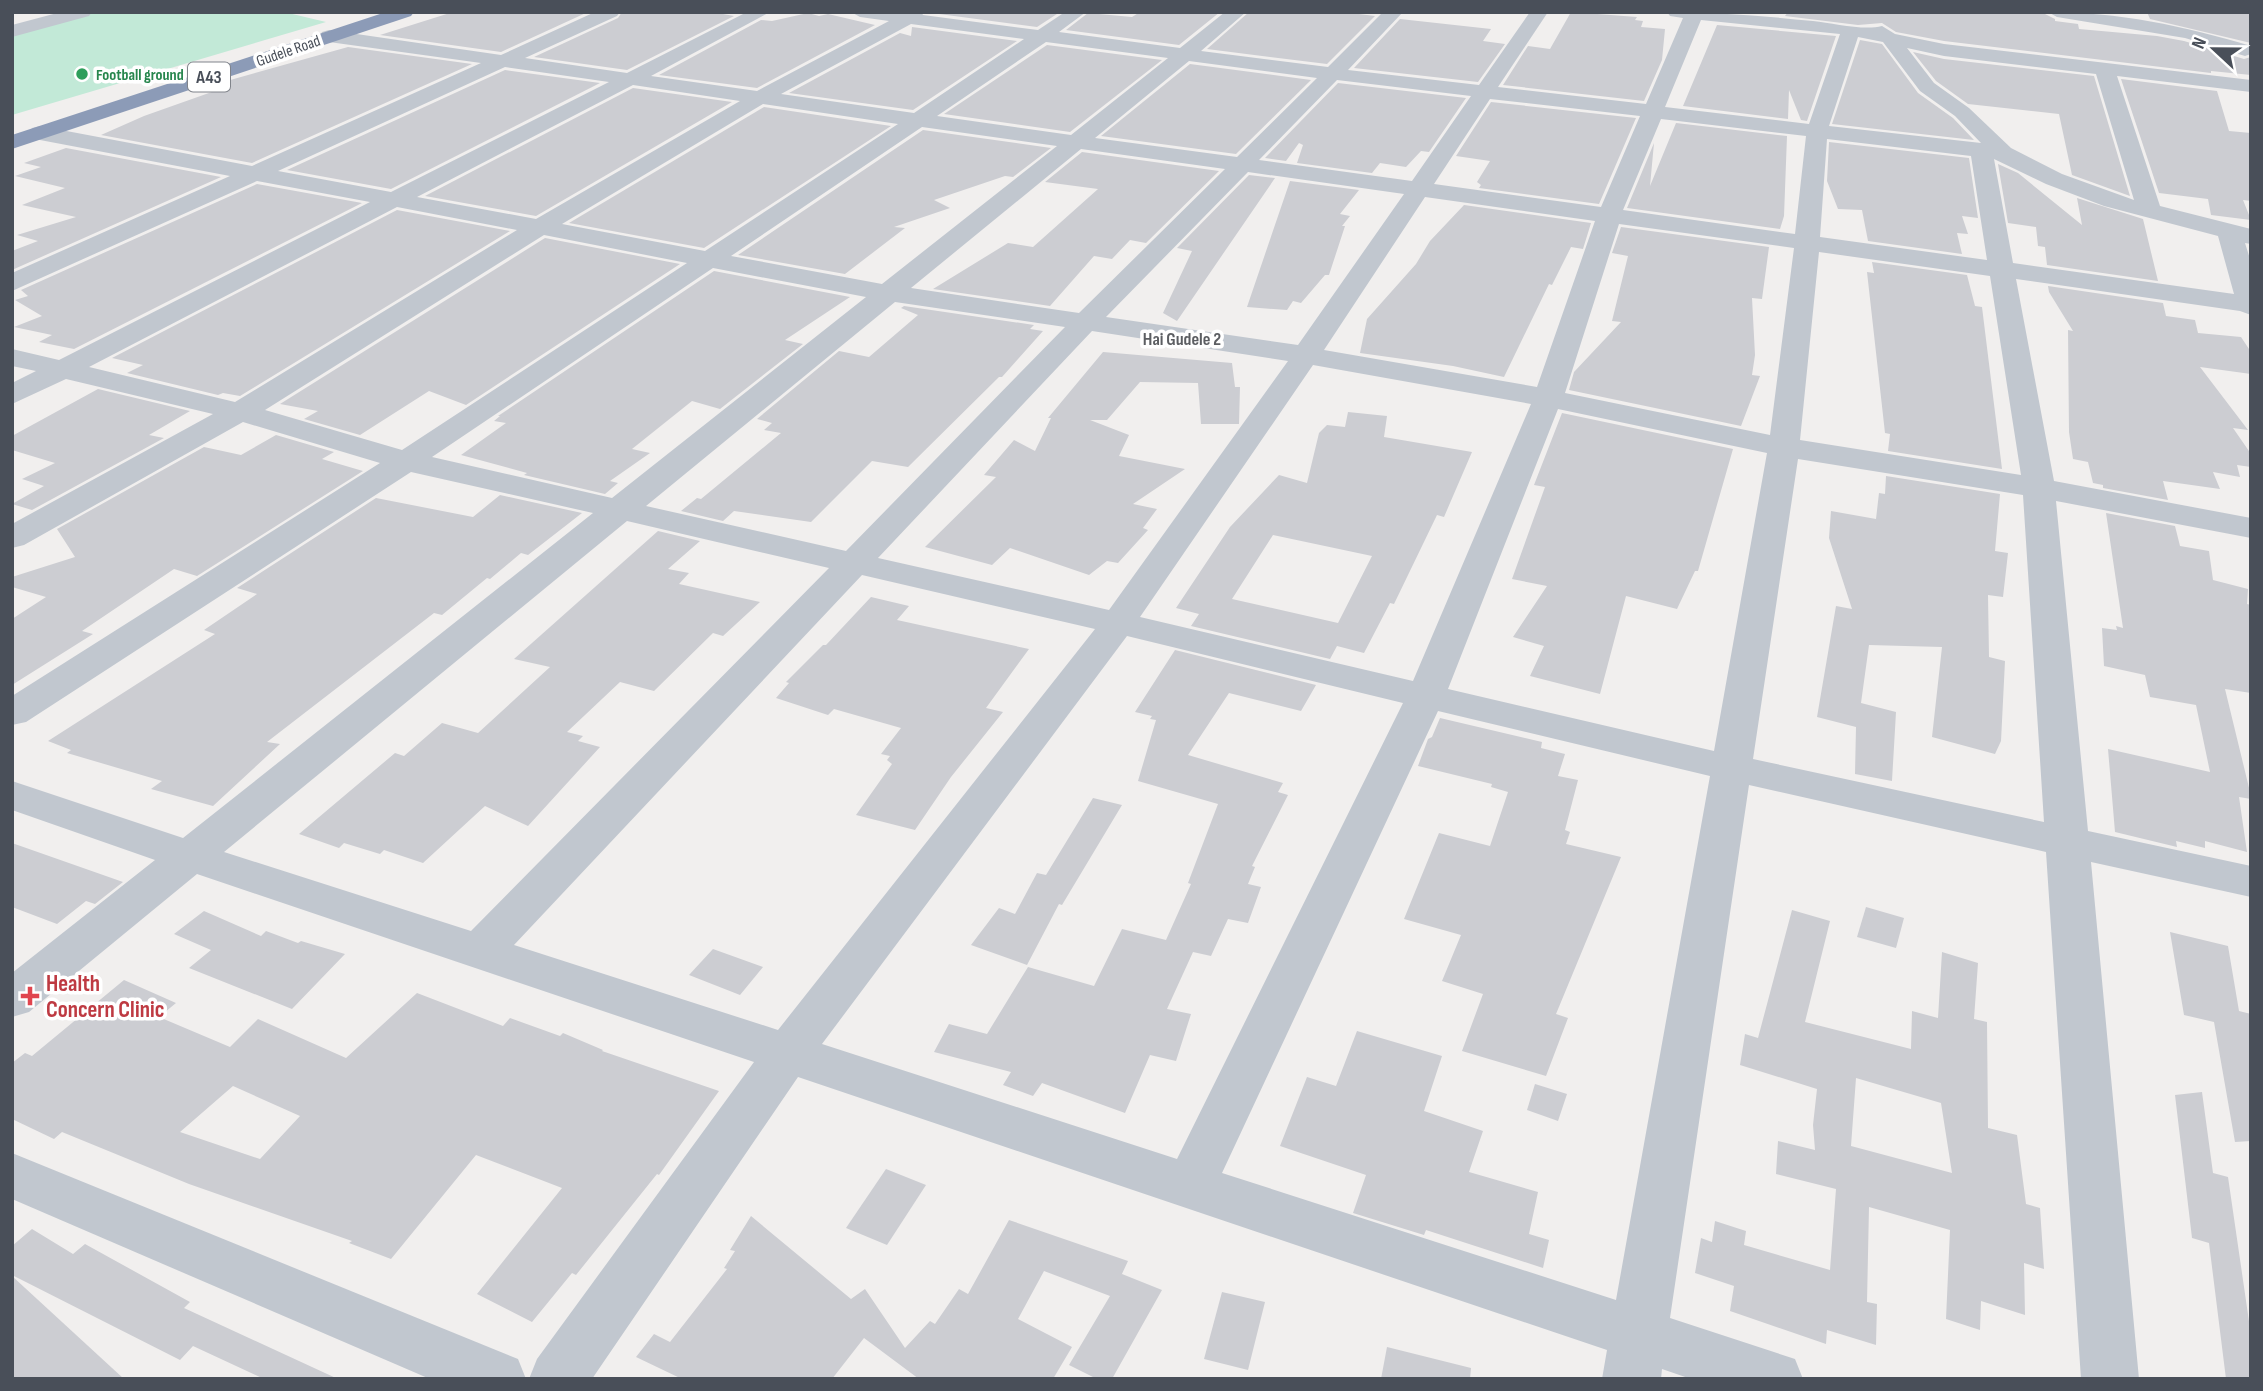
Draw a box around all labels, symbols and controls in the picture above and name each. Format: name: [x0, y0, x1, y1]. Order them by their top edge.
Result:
north arrow: [2179, 14, 2249, 84]
street label: Gudele Road: [254, 32, 323, 71]
text: N: [2187, 34, 2212, 52]
road number: A43: [188, 62, 230, 92]
marker: Football ground: [74, 66, 90, 82]
place label: Football ground: [96, 66, 184, 85]
district label: Hai Gudele 2: [1143, 329, 1221, 350]
place label: Health Concern Clinic: [46, 970, 164, 1024]
marker: Health Concern Clinic: [20, 986, 40, 1006]

